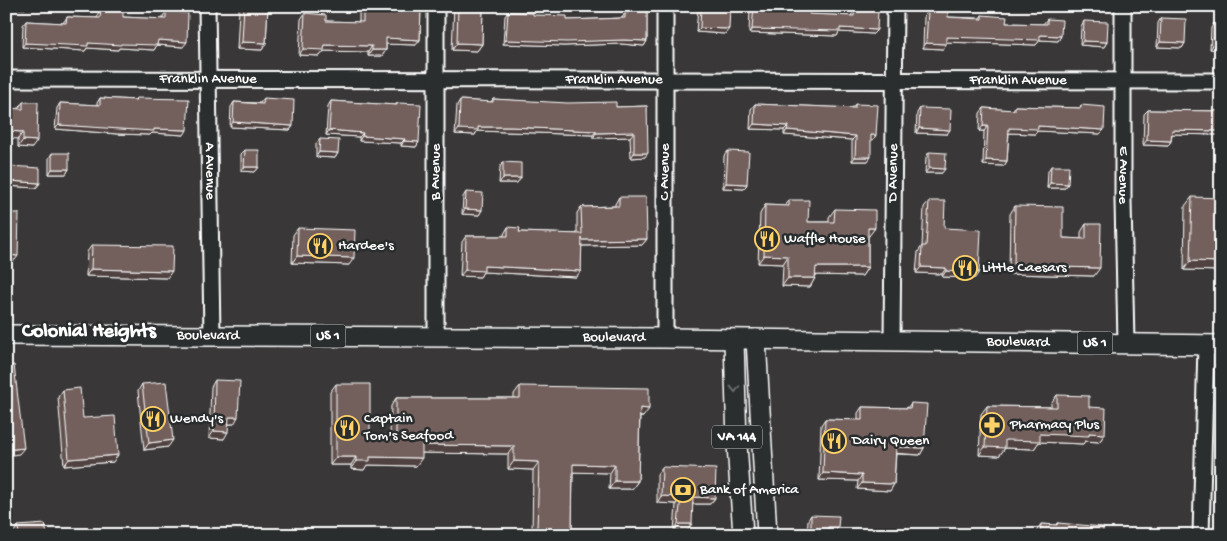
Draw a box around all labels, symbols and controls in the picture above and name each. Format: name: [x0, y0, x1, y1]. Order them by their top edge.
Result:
street label: Franklin Avenue: [158, 70, 257, 88]
street label: Franklin Avenue: [564, 71, 663, 89]
street label: Franklin Avenue: [968, 72, 1067, 90]
street label: A Avenue: [200, 142, 219, 200]
street label: C Avenue: [656, 143, 674, 200]
street label: D Avenue: [884, 143, 903, 203]
street label: B Avenue: [427, 144, 445, 201]
street label: E Avenue: [1114, 146, 1132, 204]
restaurant icon: Waffle House: [754, 226, 780, 252]
place label: Waffle House: [784, 230, 866, 248]
restaurant icon: Hardee's: [307, 233, 333, 259]
place label: Hardee's: [338, 237, 394, 255]
restaurant icon: Little Caesars: [952, 255, 978, 281]
place label: Little Caesars: [982, 259, 1067, 277]
district label: Colonial Heights: [21, 321, 158, 344]
road number: US 1: [310, 324, 346, 348]
street label: Boulevard: [176, 327, 241, 345]
street label: Boulevard: [582, 329, 647, 347]
road number: US 1: [1078, 332, 1112, 354]
street label: Boulevard: [986, 333, 1051, 352]
one-way arrow: [730, 385, 741, 393]
restaurant icon: Wendy's: [140, 406, 166, 432]
place label: Wendy's: [170, 410, 224, 428]
place label: Captain Tom's Seafood: [363, 410, 454, 445]
pharmacy icon: Pharmacy Plus: [979, 412, 1005, 438]
restaurant icon: Captain Tom's Seafood: [334, 415, 360, 441]
place label: Pharmacy Plus: [1009, 416, 1100, 434]
road number: VA 144: [712, 426, 762, 448]
restaurant icon: Dairy Queen: [821, 428, 847, 454]
place label: Dairy Queen: [851, 432, 929, 450]
bank icon: Bank of America: [670, 477, 696, 503]
place label: Bank of America: [699, 481, 799, 499]

